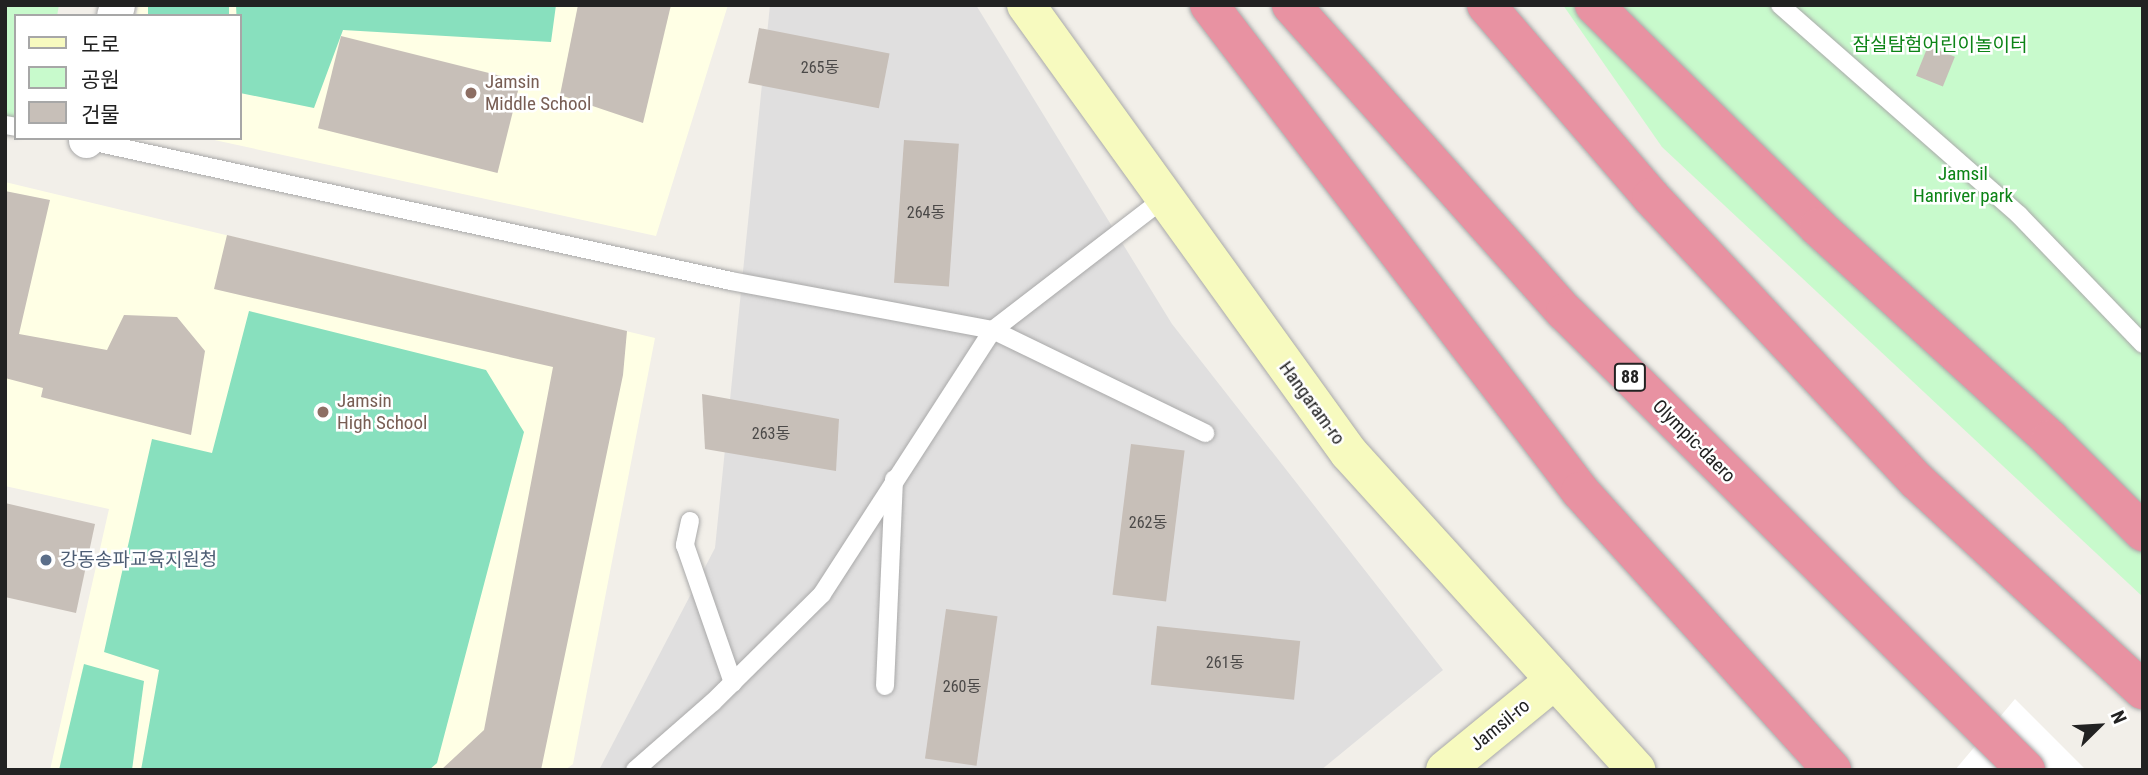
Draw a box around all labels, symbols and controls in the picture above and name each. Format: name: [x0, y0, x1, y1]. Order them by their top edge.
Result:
legend: [14, 14, 242, 140]
text: 도로: [81, 33, 120, 57]
park label: 잠실탐험어린이놀이터: [1853, 34, 2027, 56]
house number: 265동: [801, 58, 839, 78]
text: 공원: [81, 68, 120, 92]
place label: Jamsin Middle School: [485, 71, 591, 115]
marker: Jamsin Middle School: [463, 85, 479, 101]
text: 건물: [81, 103, 120, 127]
park label: Jamsil Hanriver park: [1913, 163, 2013, 207]
house number: 264동: [907, 203, 945, 223]
street label: Hangaram-ro: [1274, 357, 1350, 449]
road number: 88: [1612, 362, 1648, 391]
place label: Jamsin High School: [337, 390, 427, 434]
street label: Olympic-daero: [1648, 395, 1740, 487]
marker: Jamsin High School: [315, 404, 331, 420]
house number: 263동: [752, 424, 790, 444]
house number: 262동: [1129, 513, 1167, 533]
place label: 강동송파교육지원청: [60, 549, 217, 571]
marker: 강동송파교육지원청: [38, 552, 54, 568]
house number: 261동: [1206, 653, 1244, 673]
house number: 260동: [943, 677, 981, 697]
north arrow: [2064, 691, 2134, 761]
street label: Jamsil-ro: [1466, 694, 1534, 756]
text: N: [2106, 707, 2132, 727]

